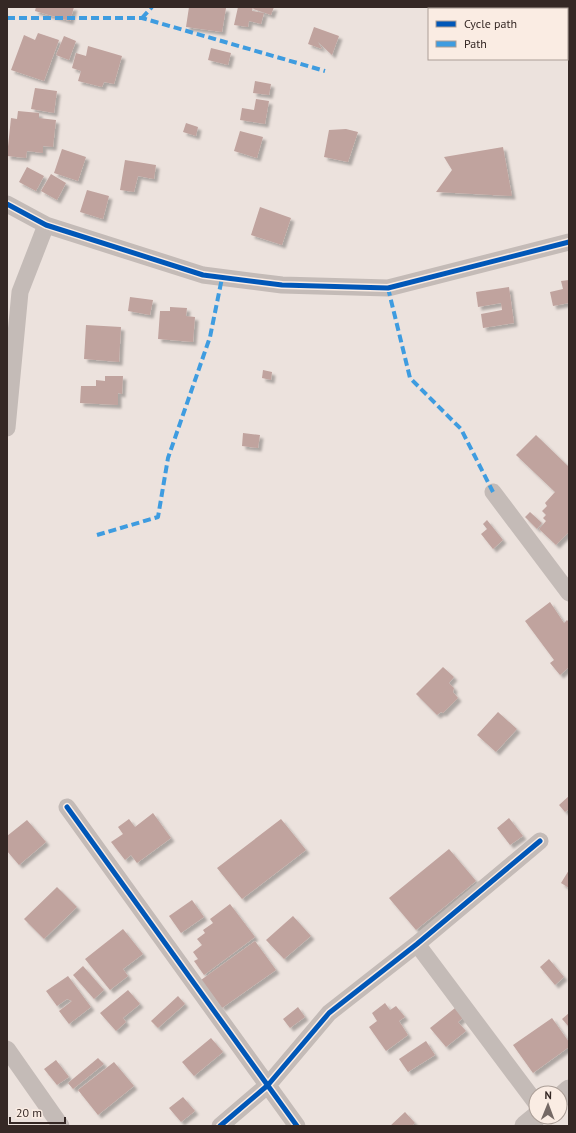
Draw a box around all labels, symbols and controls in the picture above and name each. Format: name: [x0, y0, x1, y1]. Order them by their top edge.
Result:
legend: [428, 8, 568, 60]
text: Cycle path: [464, 16, 517, 31]
text: Path: [464, 36, 487, 51]
north arrow: [528, 1085, 568, 1125]
text: N: [544, 1088, 552, 1102]
scale bar: [10, 1099, 65, 1125]
text: 20 m: [16, 1105, 42, 1120]

